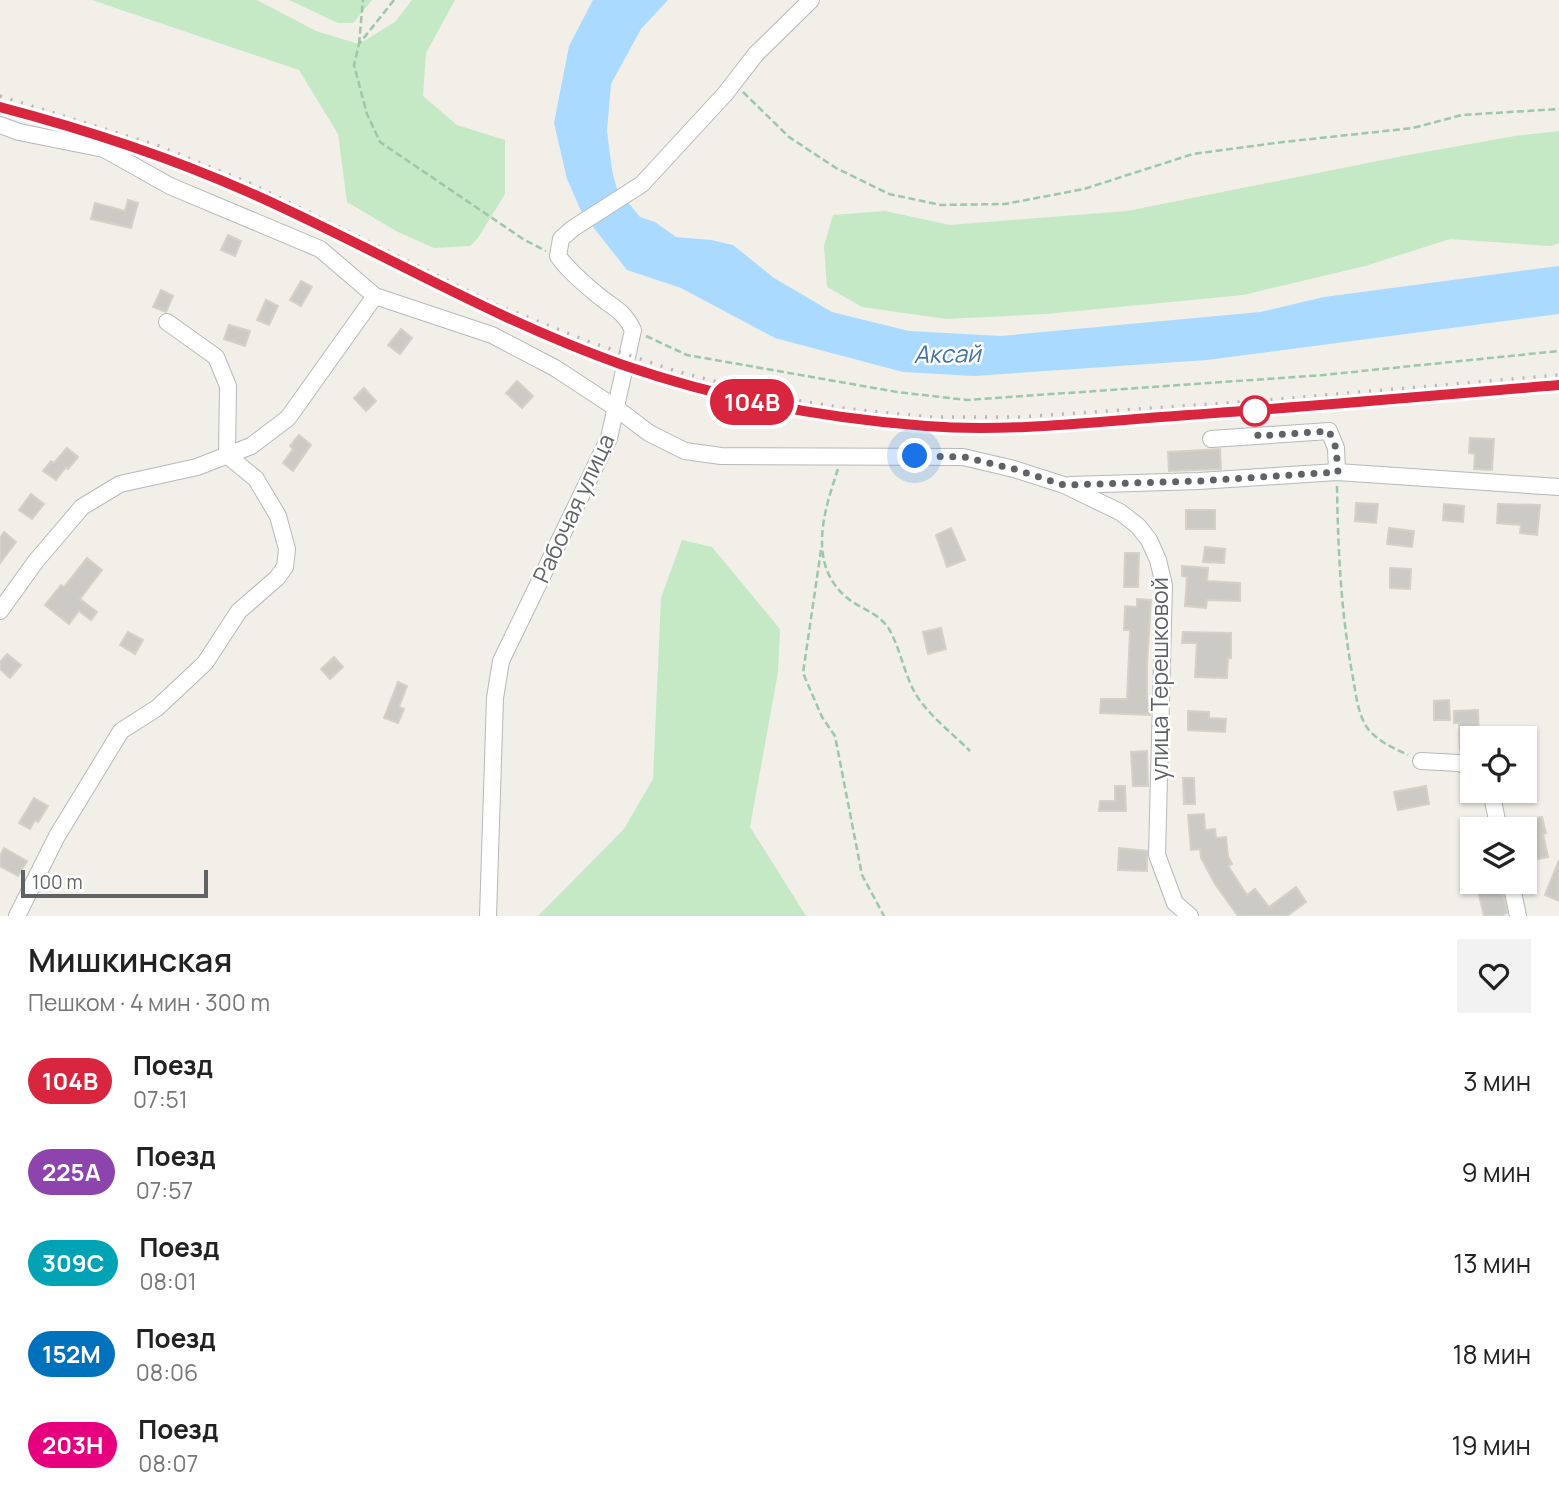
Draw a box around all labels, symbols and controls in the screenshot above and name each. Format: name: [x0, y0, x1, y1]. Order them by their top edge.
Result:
water label: Аксай: [913, 336, 983, 370]
line badge: 104В: [703, 379, 801, 425]
text: 104В: [724, 385, 780, 418]
unlabelled marker: [1240, 396, 1270, 426]
street label: Рабочая улица: [524, 428, 622, 588]
your location: [897, 438, 932, 473]
street label: улица Терешковой: [1143, 577, 1175, 781]
map controls: [1460, 726, 1537, 894]
button: locate: [1460, 726, 1537, 803]
button: layers: [1460, 817, 1537, 894]
scale bar: [21, 867, 208, 899]
text: 100 m: [32, 869, 83, 895]
text: Мишкинская: [28, 937, 232, 982]
button: heart: [1457, 939, 1531, 1013]
text: Пешком · 4 мин · 300 m: [28, 986, 270, 1018]
text: Поезд: [133, 1047, 213, 1083]
text: 3 мин: [1463, 1063, 1531, 1099]
text: 104В: [42, 1064, 98, 1097]
text: 07:51: [133, 1083, 188, 1115]
text: Поезд: [136, 1138, 216, 1174]
text: 9 мин: [1462, 1154, 1531, 1190]
text: 225А: [42, 1155, 101, 1188]
text: 07:57: [136, 1174, 193, 1206]
text: Поезд: [139, 1229, 219, 1265]
text: 13 мин: [1453, 1245, 1531, 1281]
text: 309С: [42, 1246, 104, 1279]
text: 08:01: [139, 1265, 197, 1297]
text: Поезд: [136, 1320, 216, 1356]
text: 18 мин: [1452, 1336, 1531, 1372]
text: 152М: [42, 1337, 101, 1370]
text: 08:06: [136, 1356, 198, 1388]
text: Поезд: [138, 1411, 218, 1447]
text: 19 мин: [1451, 1427, 1531, 1463]
text: 203Н: [42, 1428, 103, 1461]
text: 08:07: [138, 1447, 198, 1479]

